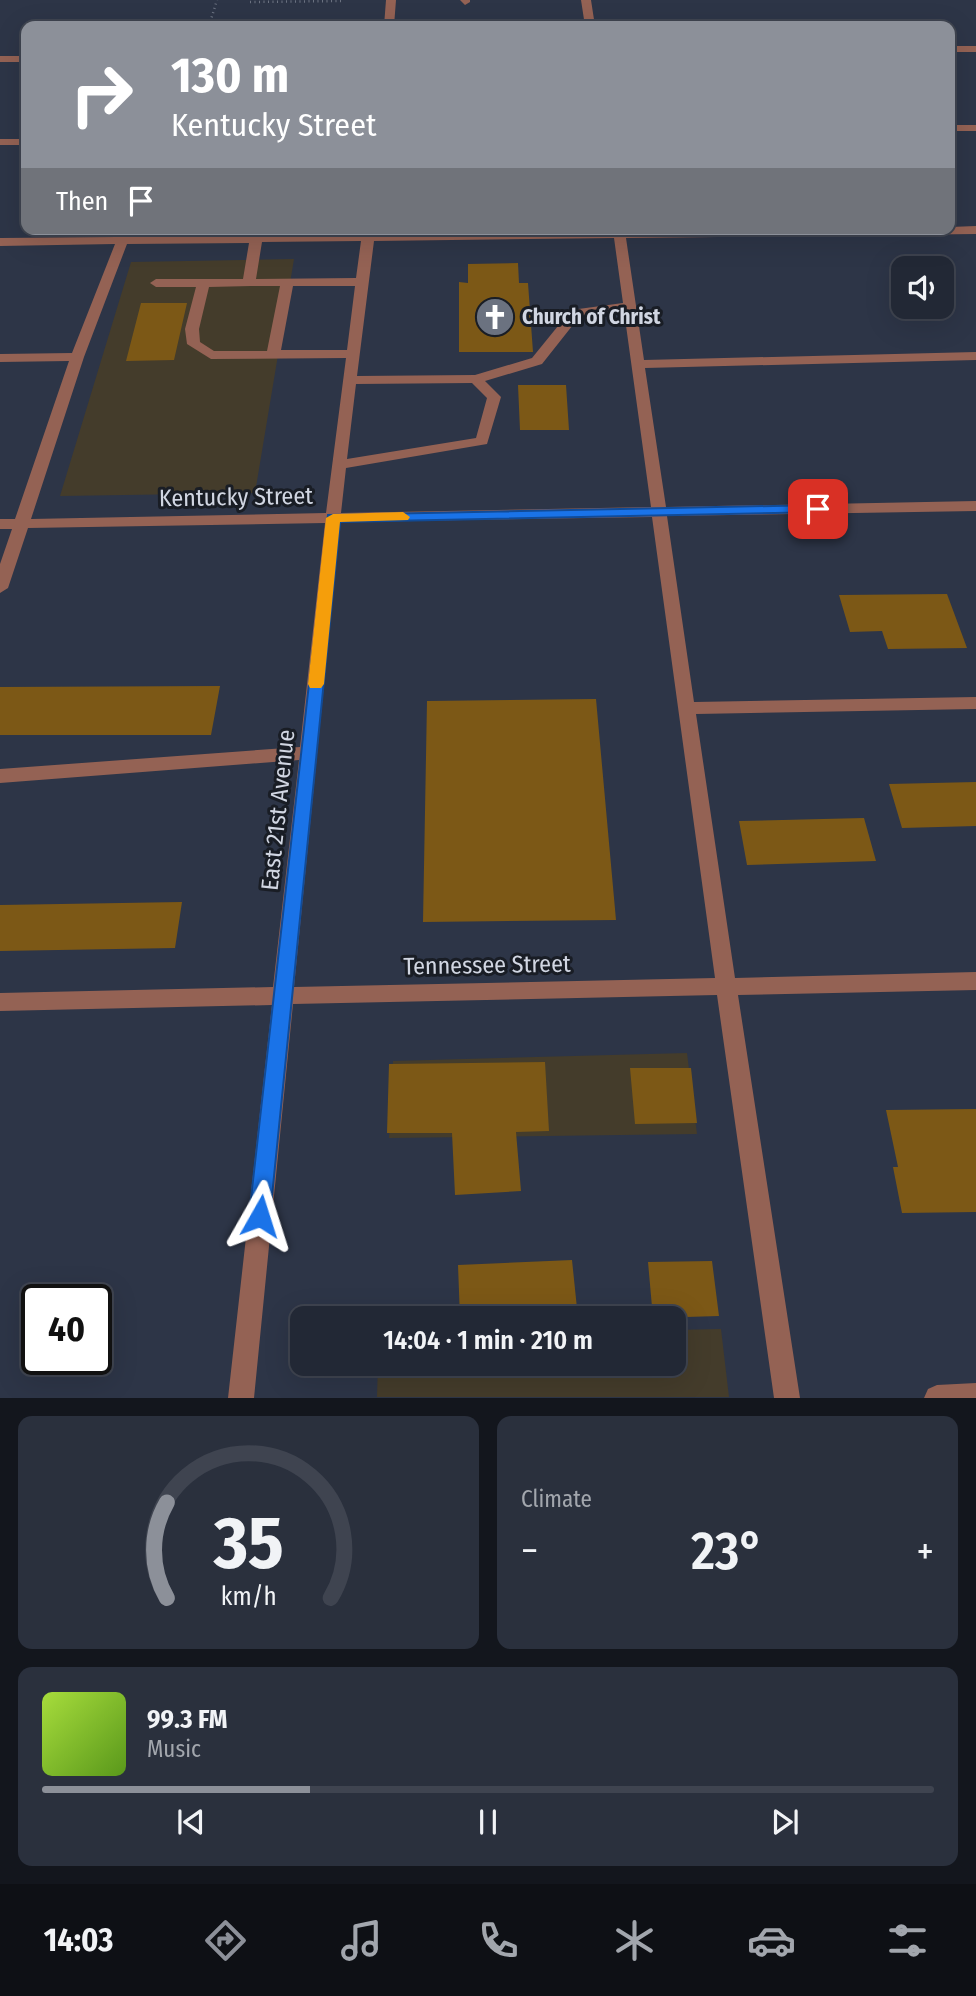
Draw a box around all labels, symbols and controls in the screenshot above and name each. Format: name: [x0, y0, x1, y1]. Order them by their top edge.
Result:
text: 130 m: [171, 46, 289, 105]
icon: right: [56, 49, 147, 140]
text: Kentucky Street: [171, 106, 376, 144]
icon: arrive: [122, 182, 160, 220]
text: Then: [56, 186, 108, 217]
map controls: [891, 256, 954, 319]
button: sound: [891, 256, 954, 319]
church icon: Church of Christ: [474, 296, 516, 338]
place label: Church of Christ: [522, 304, 661, 330]
pin: [788, 479, 848, 539]
street label: Kentucky Street: [159, 482, 313, 512]
icon: arrive: [799, 490, 837, 528]
street label: East 21st Avenue: [256, 728, 300, 892]
street label: Tennessee Street: [403, 950, 571, 980]
position arrow: [223, 1179, 297, 1253]
speed limit sign: 40: [21, 1284, 112, 1375]
text: 14:04 · 1 min · 210 m: [383, 1325, 593, 1356]
text: Climate: [521, 1485, 592, 1513]
text: 35: [212, 1501, 284, 1588]
text: 23°: [691, 1520, 764, 1583]
text: −: [521, 1528, 538, 1574]
text: +: [917, 1528, 934, 1574]
text: km/h: [221, 1582, 276, 1612]
text: 99.3 FM: [147, 1704, 227, 1735]
text: Music: [147, 1735, 201, 1763]
icon: previous: [172, 1803, 210, 1841]
icon: pause: [469, 1803, 507, 1841]
icon: next: [766, 1803, 804, 1841]
icon: directions: [201, 1916, 250, 1965]
icon: music: [337, 1916, 386, 1965]
icon: phone: [474, 1916, 523, 1965]
icon: climate: [610, 1916, 659, 1965]
icon: car: [747, 1916, 796, 1965]
icon: filters: [883, 1916, 932, 1965]
text: 14:03: [44, 1921, 113, 1959]

